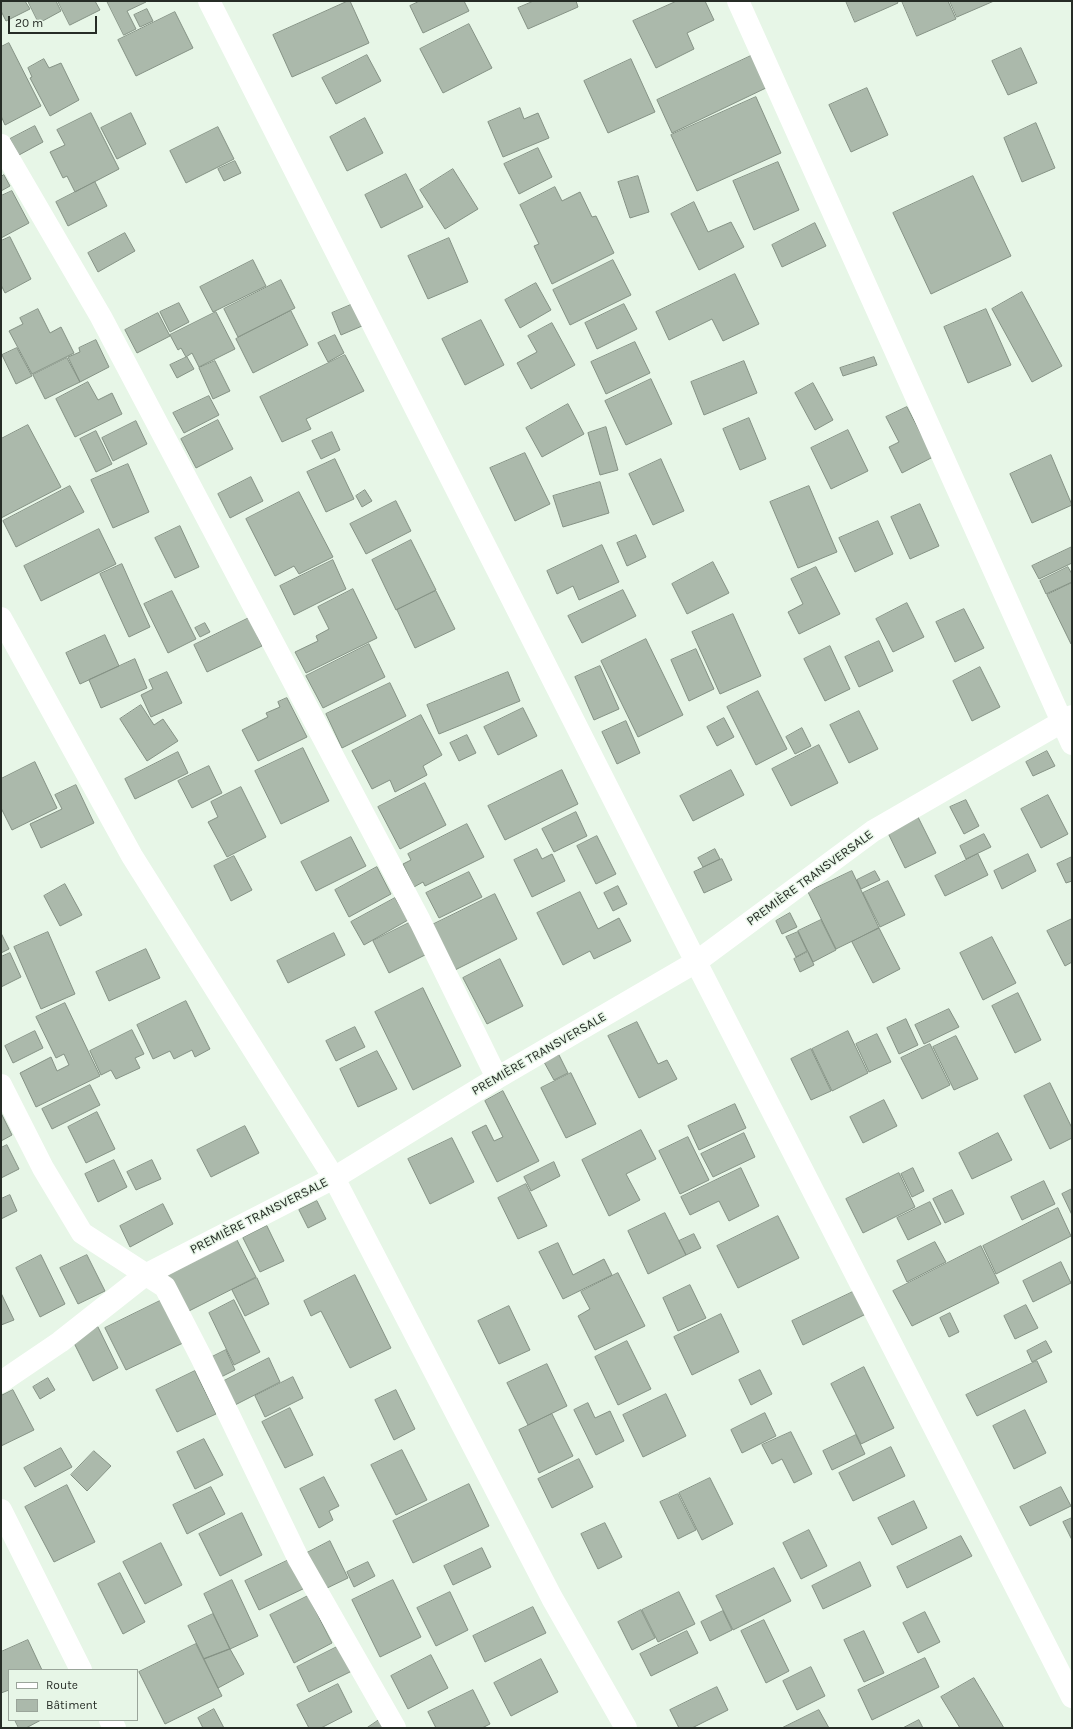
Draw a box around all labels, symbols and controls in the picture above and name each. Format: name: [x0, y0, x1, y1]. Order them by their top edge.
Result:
scale bar: [10, 8, 99, 34]
text: 20 m: [15, 16, 43, 30]
street label: PREMIÈRE TRANSVERSALE: [744, 827, 876, 929]
street label: PREMIÈRE TRANSVERSALE: [469, 1009, 609, 1099]
street label: PREMIÈRE TRANSVERSALE: [187, 1174, 331, 1258]
legend: [8, 1669, 138, 1721]
text: Route: [46, 1678, 78, 1692]
text: Bâtiment: [46, 1698, 97, 1712]

